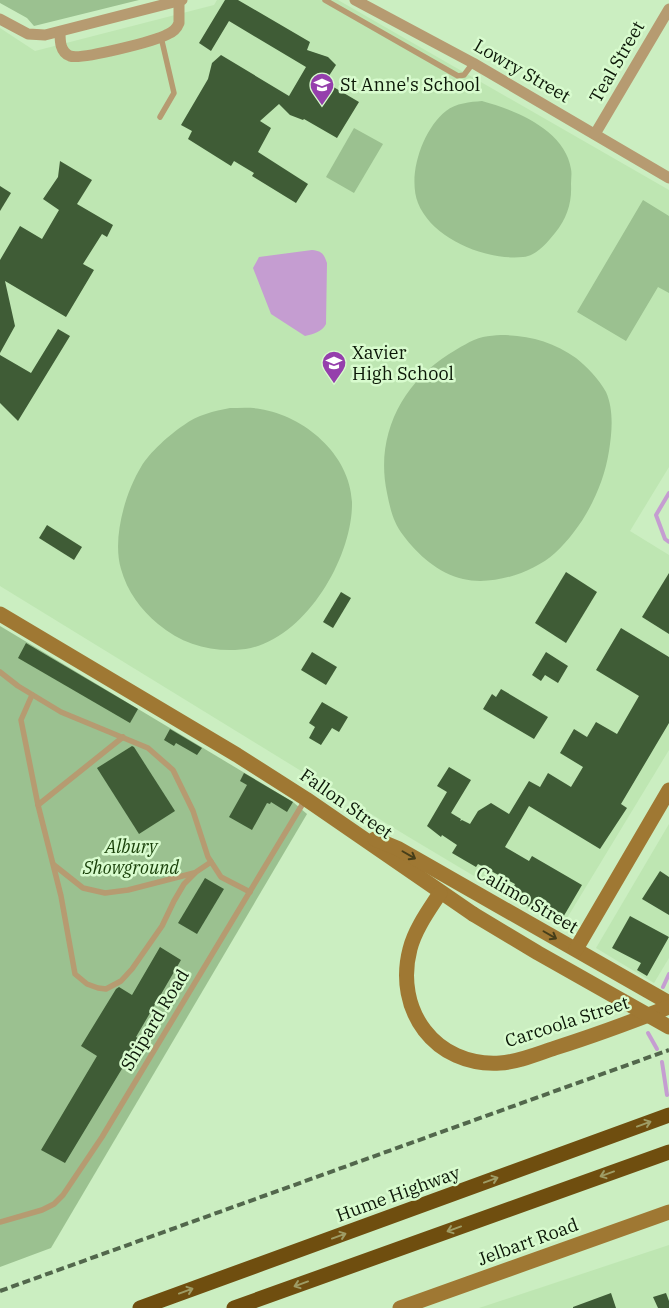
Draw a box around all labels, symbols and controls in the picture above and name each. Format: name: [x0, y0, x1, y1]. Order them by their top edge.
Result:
street label: Teal Street: [584, 17, 649, 107]
street label: Lowry Street: [470, 34, 575, 107]
school or university icon: St Anne's School: [309, 72, 335, 106]
place label: St Anne's School: [340, 73, 480, 96]
place label: Xavier High School: [352, 341, 454, 385]
school or university icon: Xavier High School: [321, 350, 347, 384]
street label: Fallon Street: [296, 763, 397, 844]
park label: Albury Showground: [82, 835, 179, 879]
one-way arrow: [401, 850, 415, 860]
street label: Calimo Street: [472, 861, 583, 938]
one-way arrow: [542, 930, 557, 940]
street label: Shipard Road: [115, 965, 194, 1075]
street label: Carcoola Street: [502, 991, 632, 1052]
one-way arrow: [636, 1119, 651, 1128]
street label: Hume Highway: [333, 1160, 463, 1227]
one-way arrow: [599, 1170, 615, 1179]
one-way arrow: [483, 1175, 498, 1184]
street label: Jelbart Road: [474, 1213, 581, 1270]
one-way arrow: [446, 1225, 462, 1234]
one-way arrow: [330, 1231, 346, 1240]
one-way arrow: [293, 1280, 309, 1289]
one-way arrow: [178, 1286, 193, 1295]

